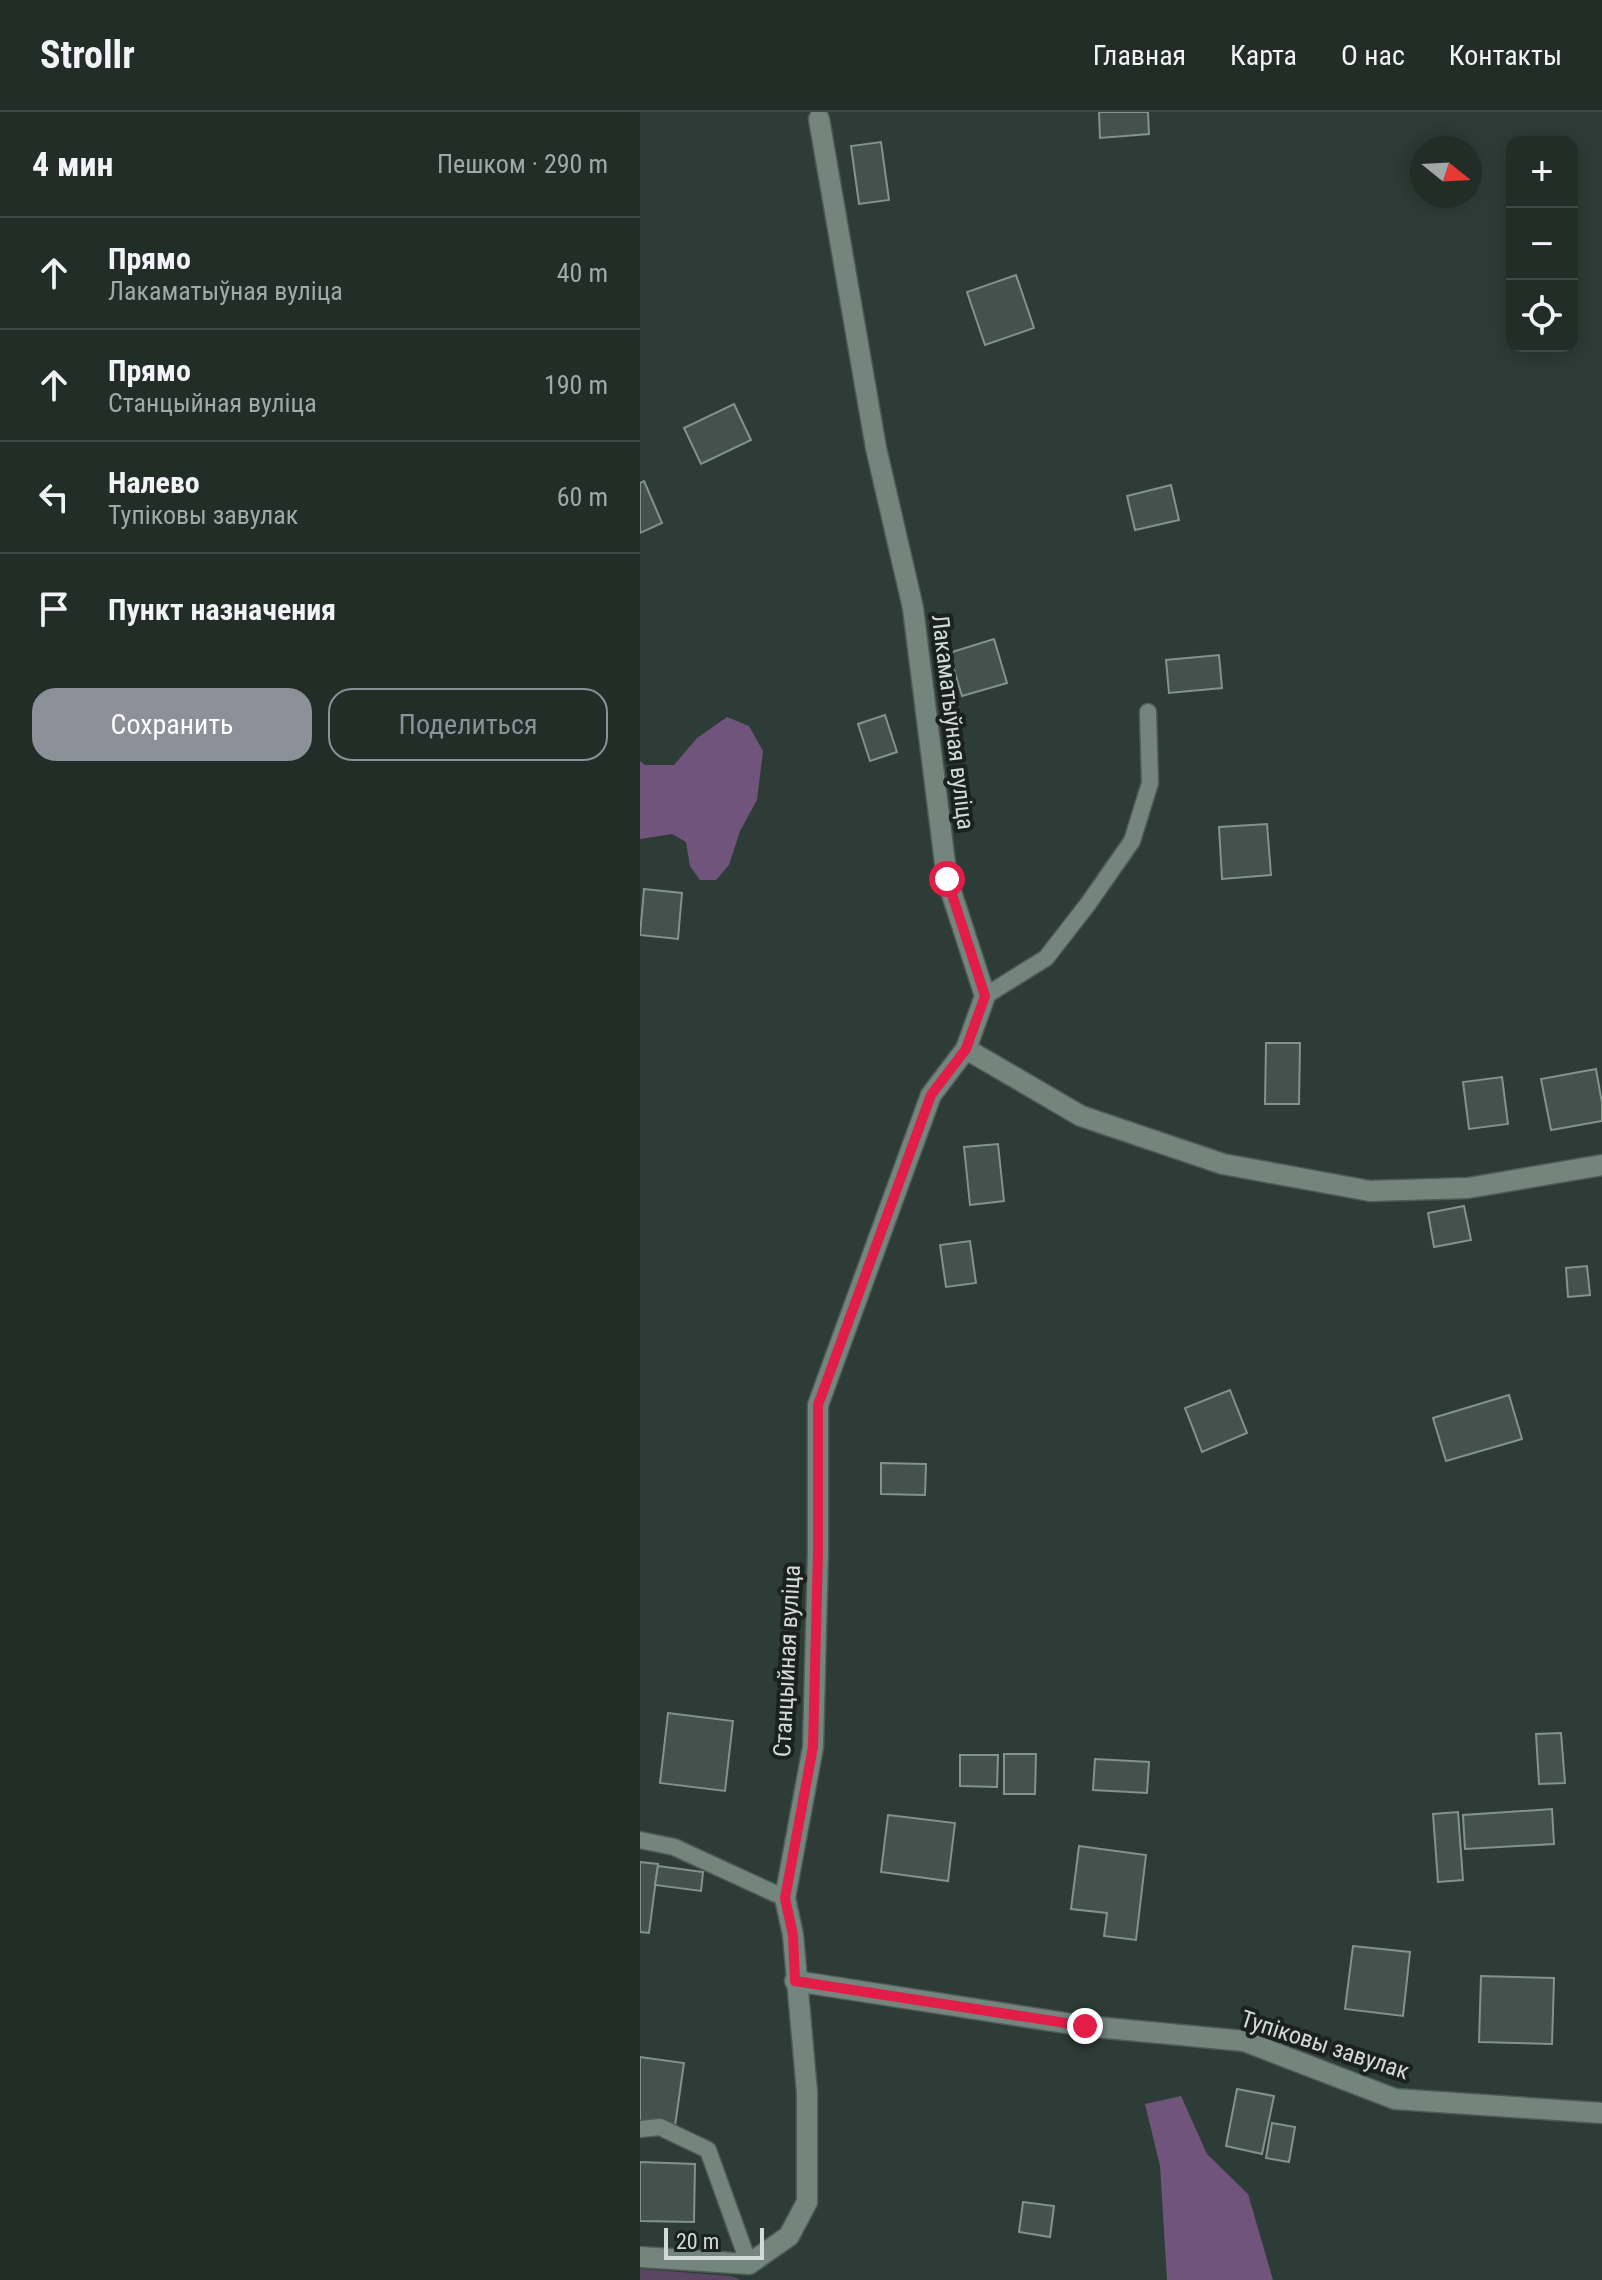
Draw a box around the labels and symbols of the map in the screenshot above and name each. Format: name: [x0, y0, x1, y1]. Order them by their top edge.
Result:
north arrow: [1410, 136, 1482, 208]
street label: Лакаматыўная вуліца: [926, 613, 980, 831]
route start: [929, 861, 965, 897]
street label: Станцыйная вуліца: [768, 1564, 806, 1758]
street label: Тупіковы завулак: [1237, 2005, 1413, 2086]
route end: [1067, 2008, 1103, 2044]
scale bar: [664, 2224, 764, 2260]

